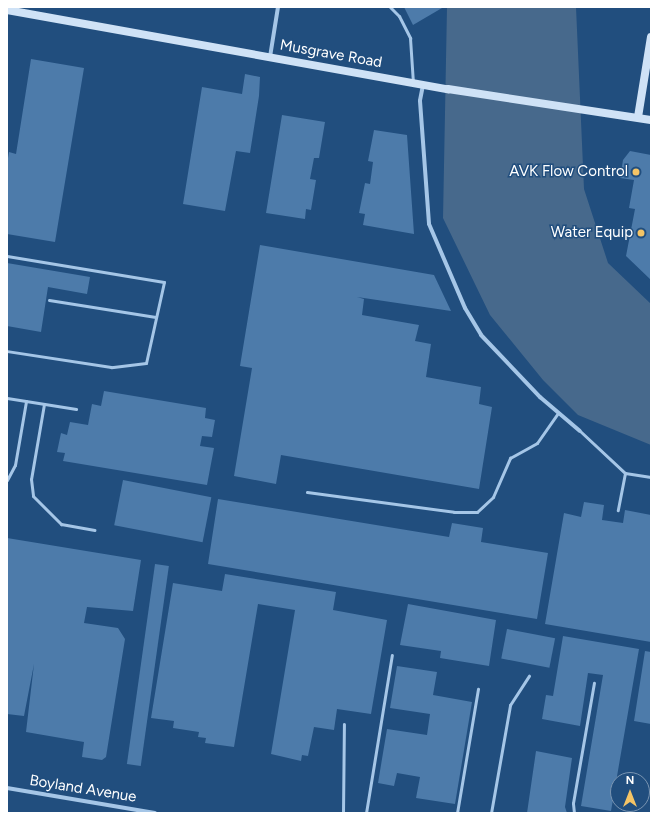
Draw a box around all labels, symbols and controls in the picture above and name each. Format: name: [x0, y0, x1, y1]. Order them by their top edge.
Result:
street label: Musgrave Road: [278, 36, 384, 72]
place label: AVK Flow Control: [509, 163, 628, 181]
marker: AVK Flow Control: [631, 167, 641, 177]
place label: Water Equip: [551, 224, 633, 242]
marker: Water Equip: [636, 228, 646, 238]
street label: Boyland Avenue: [28, 772, 138, 806]
north arrow: [610, 772, 650, 812]
text: N: [626, 774, 634, 787]

